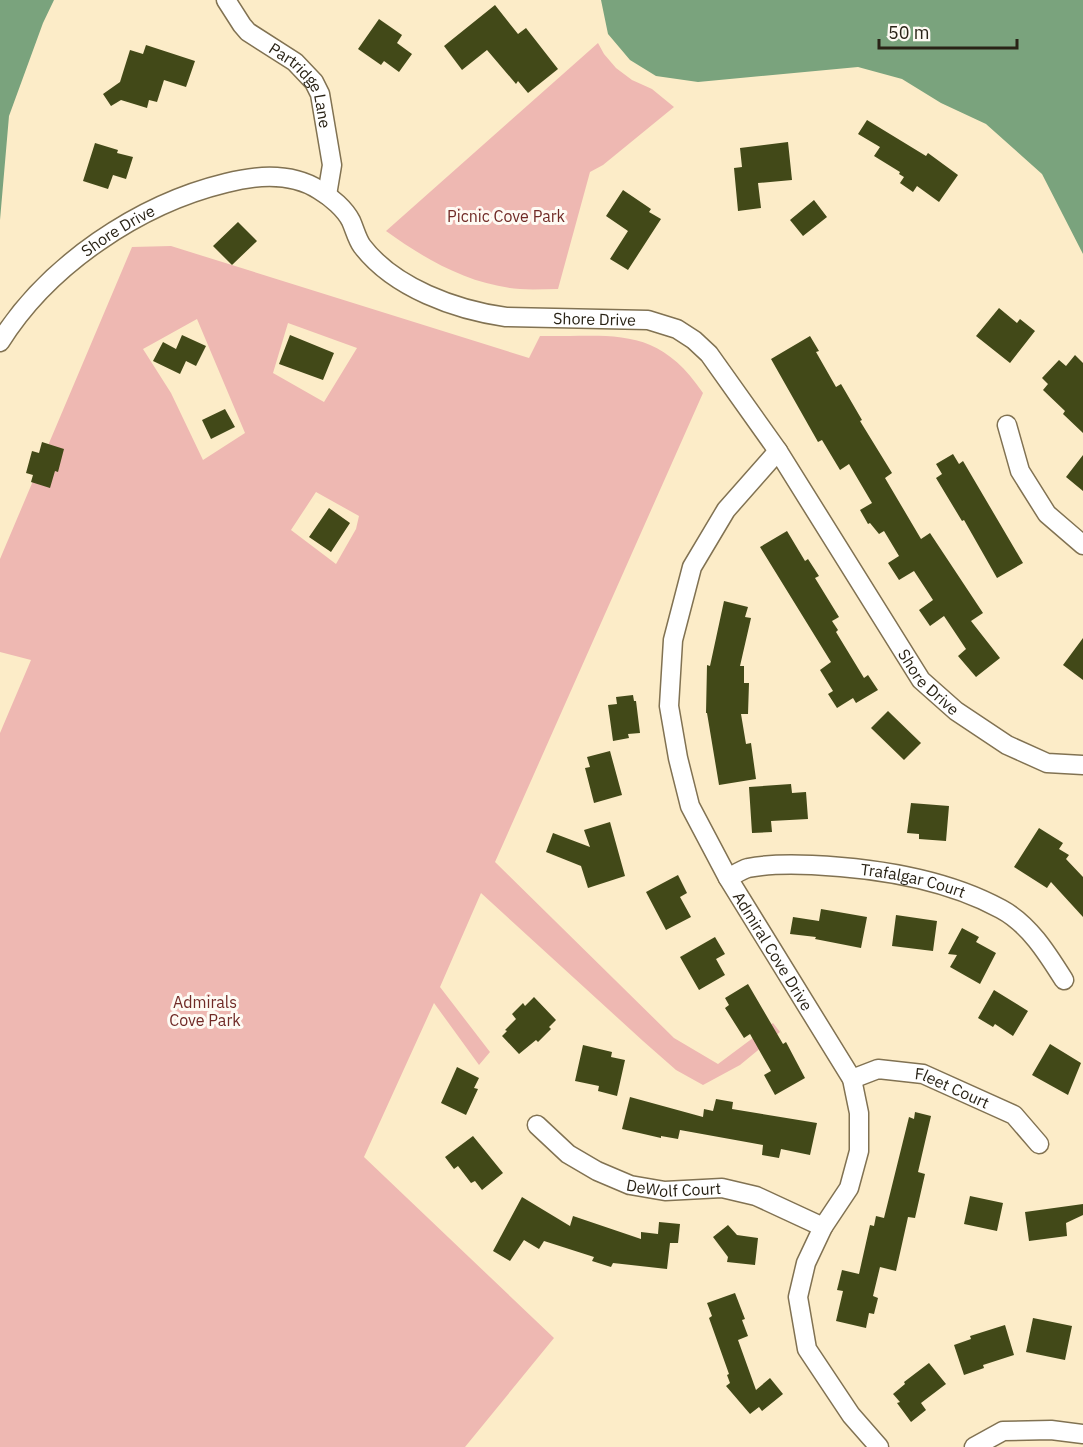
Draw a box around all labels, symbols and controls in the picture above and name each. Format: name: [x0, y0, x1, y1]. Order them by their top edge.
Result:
scale bar: [879, 12, 1017, 50]
text: 50 m: [888, 21, 930, 44]
street label: Partridge Lane: [265, 38, 336, 130]
street label: Shore Drive: [77, 200, 158, 261]
park label: Picnic Cove Park: [447, 206, 566, 226]
street label: Shore Drive: [553, 308, 636, 330]
street label: Shore Drive: [894, 645, 964, 719]
street label: Trafalgar Court: [859, 859, 968, 902]
street label: Admiral Cove Drive: [729, 888, 817, 1014]
park label: Admirals Cove Park: [169, 992, 241, 1030]
street label: Fleet Court: [914, 1063, 993, 1113]
street label: DeWolf Court: [625, 1175, 722, 1201]

